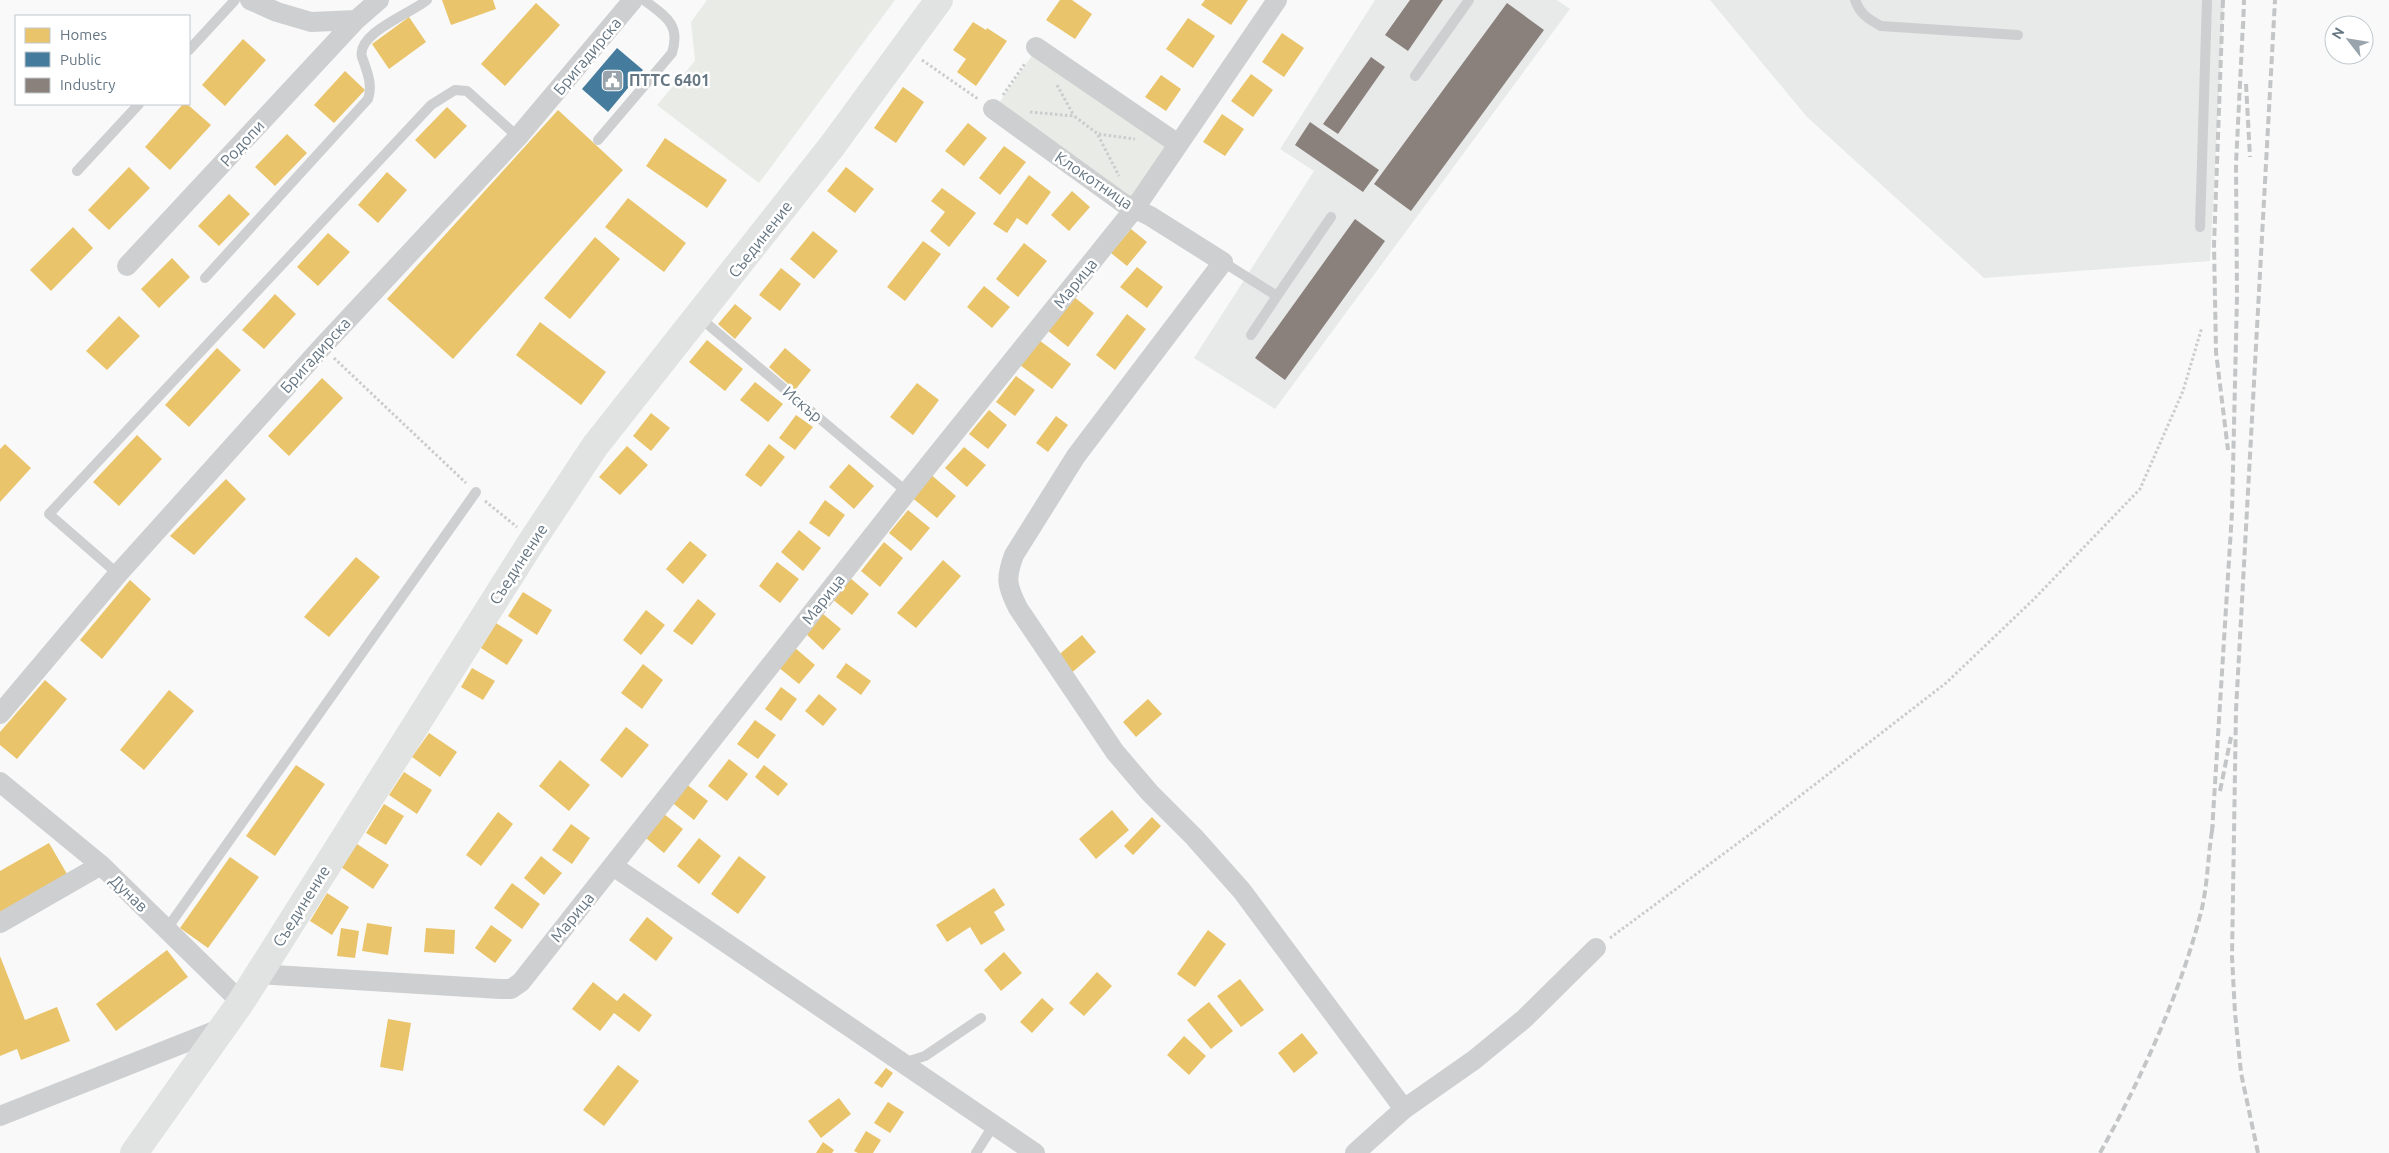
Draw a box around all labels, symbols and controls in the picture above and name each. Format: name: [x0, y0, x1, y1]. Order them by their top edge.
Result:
street label: Бригадирска: [549, 14, 625, 98]
legend: [15, 15, 190, 105]
north arrow: [2324, 15, 2374, 65]
text: N: [2328, 25, 2347, 42]
text: Homes: [60, 26, 107, 43]
text: Public: [60, 51, 101, 68]
public building icon: ПТТС 6401: [601, 68, 625, 92]
place label: ПТТС 6401: [629, 71, 710, 89]
text: Industry: [60, 76, 115, 93]
street label: Родопи: [216, 116, 268, 170]
street label: Клокотница: [1052, 147, 1136, 213]
street label: Съединение: [724, 197, 796, 281]
street label: Марица: [1050, 255, 1100, 311]
street label: Бригадирска: [276, 314, 354, 396]
street label: Искър: [780, 382, 826, 426]
street label: Съединение: [485, 520, 551, 608]
street label: Марица: [798, 570, 848, 628]
street label: Съединение: [269, 862, 333, 950]
street label: Дунав: [106, 871, 152, 915]
street label: Марица: [547, 889, 597, 945]

